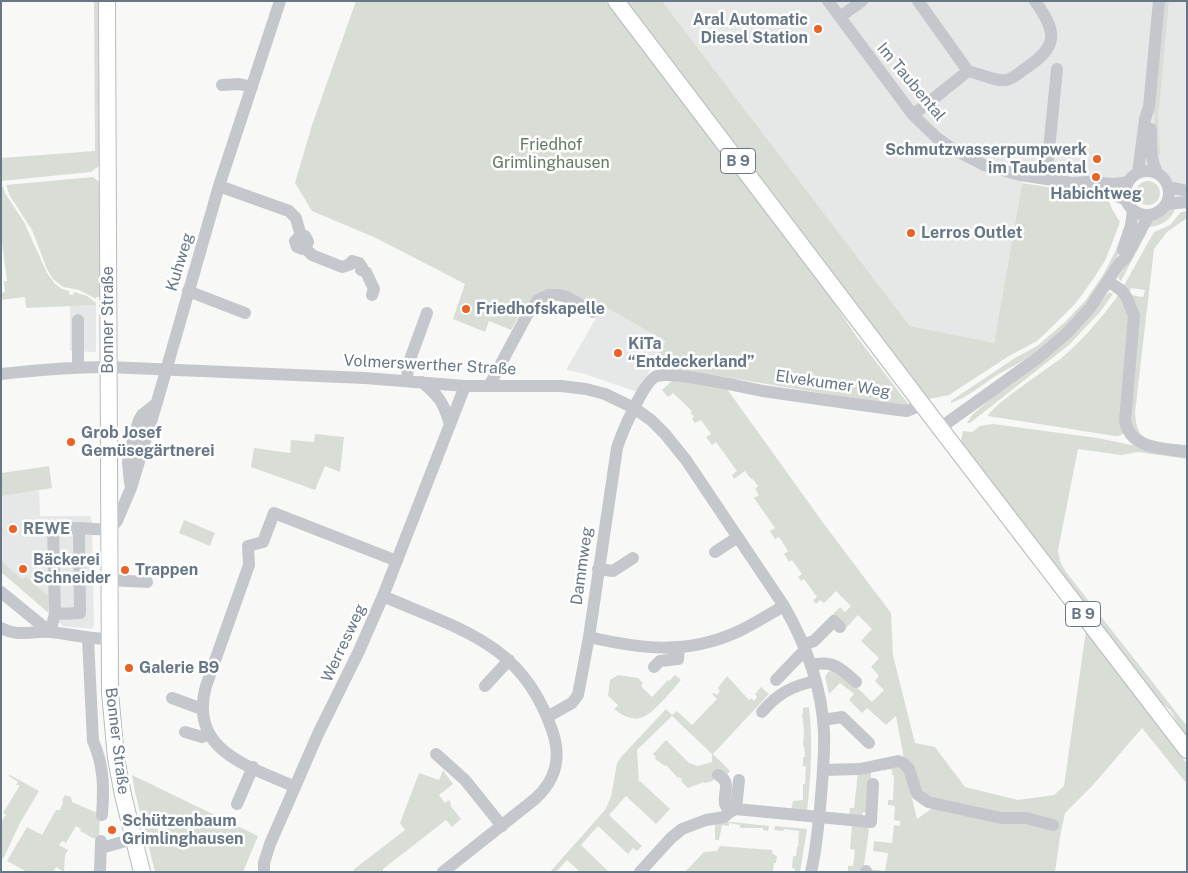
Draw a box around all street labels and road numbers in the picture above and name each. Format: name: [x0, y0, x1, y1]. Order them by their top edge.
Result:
street label: Im Taubental: [873, 39, 949, 125]
road number: B 9: [720, 148, 756, 174]
street label: Kuhweg: [162, 230, 198, 294]
street label: Bonner Straße: [98, 266, 118, 374]
street label: Volmerswerther Straße: [343, 351, 517, 379]
street label: Elvekumer Weg: [774, 366, 892, 402]
street label: Dammweg: [567, 526, 597, 606]
street label: Werresweg: [317, 601, 371, 685]
road number: B 9: [1066, 602, 1100, 626]
street label: Bonner Straße: [101, 687, 133, 795]

